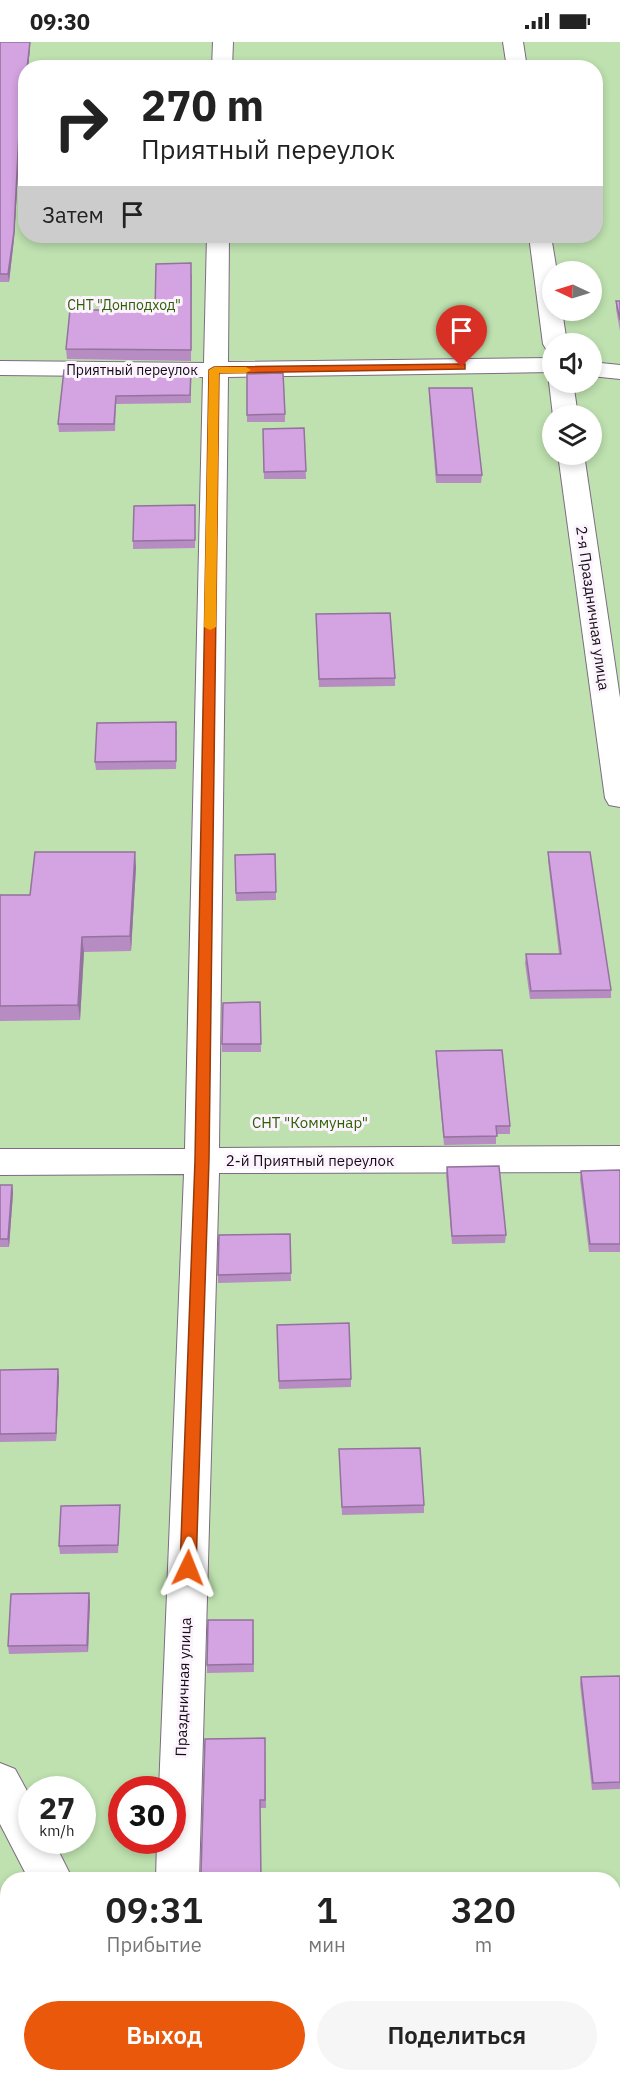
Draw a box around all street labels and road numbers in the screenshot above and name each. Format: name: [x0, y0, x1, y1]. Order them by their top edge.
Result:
street label: Приятный переулок: [66, 361, 198, 379]
street label: 2-я Праздничная улица: [572, 525, 614, 691]
street label: 2-й Приятный переулок: [226, 1151, 394, 1170]
street label: Праздничная улица: [171, 1617, 195, 1757]

